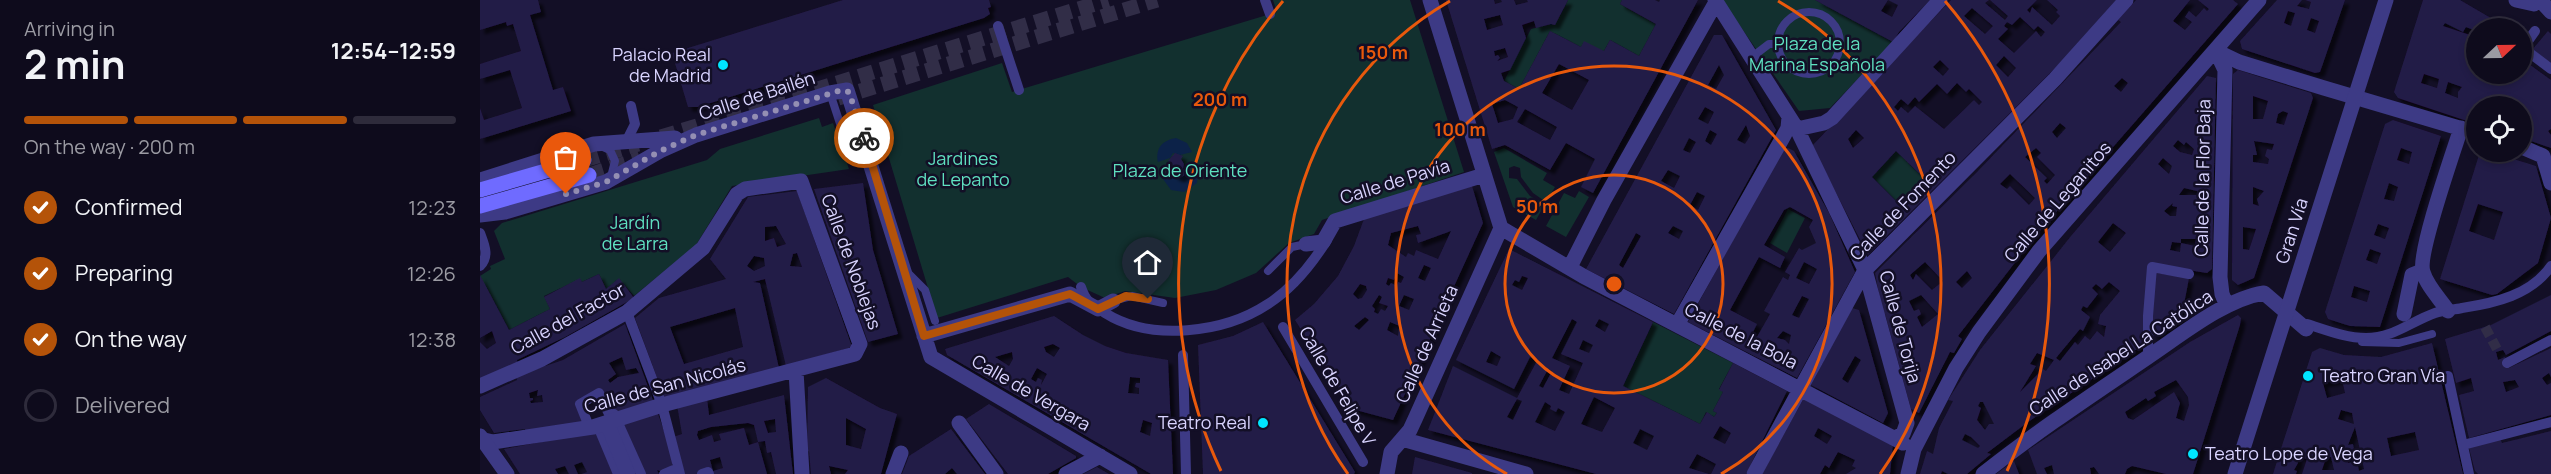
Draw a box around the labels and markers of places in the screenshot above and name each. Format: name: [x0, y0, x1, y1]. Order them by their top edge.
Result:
place label: Palacio Real de Madrid: [612, 42, 711, 87]
marker: Palacio Real de Madrid: [716, 58, 730, 72]
pin: [540, 132, 591, 194]
pin: [1122, 237, 1173, 299]
centre of rings: [1604, 274, 1624, 294]
place label: Teatro Gran Vía: [2320, 363, 2445, 387]
marker: Teatro Gran Vía: [2301, 369, 2315, 383]
place label: Teatro Real: [1158, 410, 1251, 434]
marker: Teatro Real: [1256, 416, 1270, 430]
place label: Teatro Lope de Vega: [2205, 441, 2373, 465]
marker: Teatro Lope de Vega: [2186, 447, 2200, 461]

